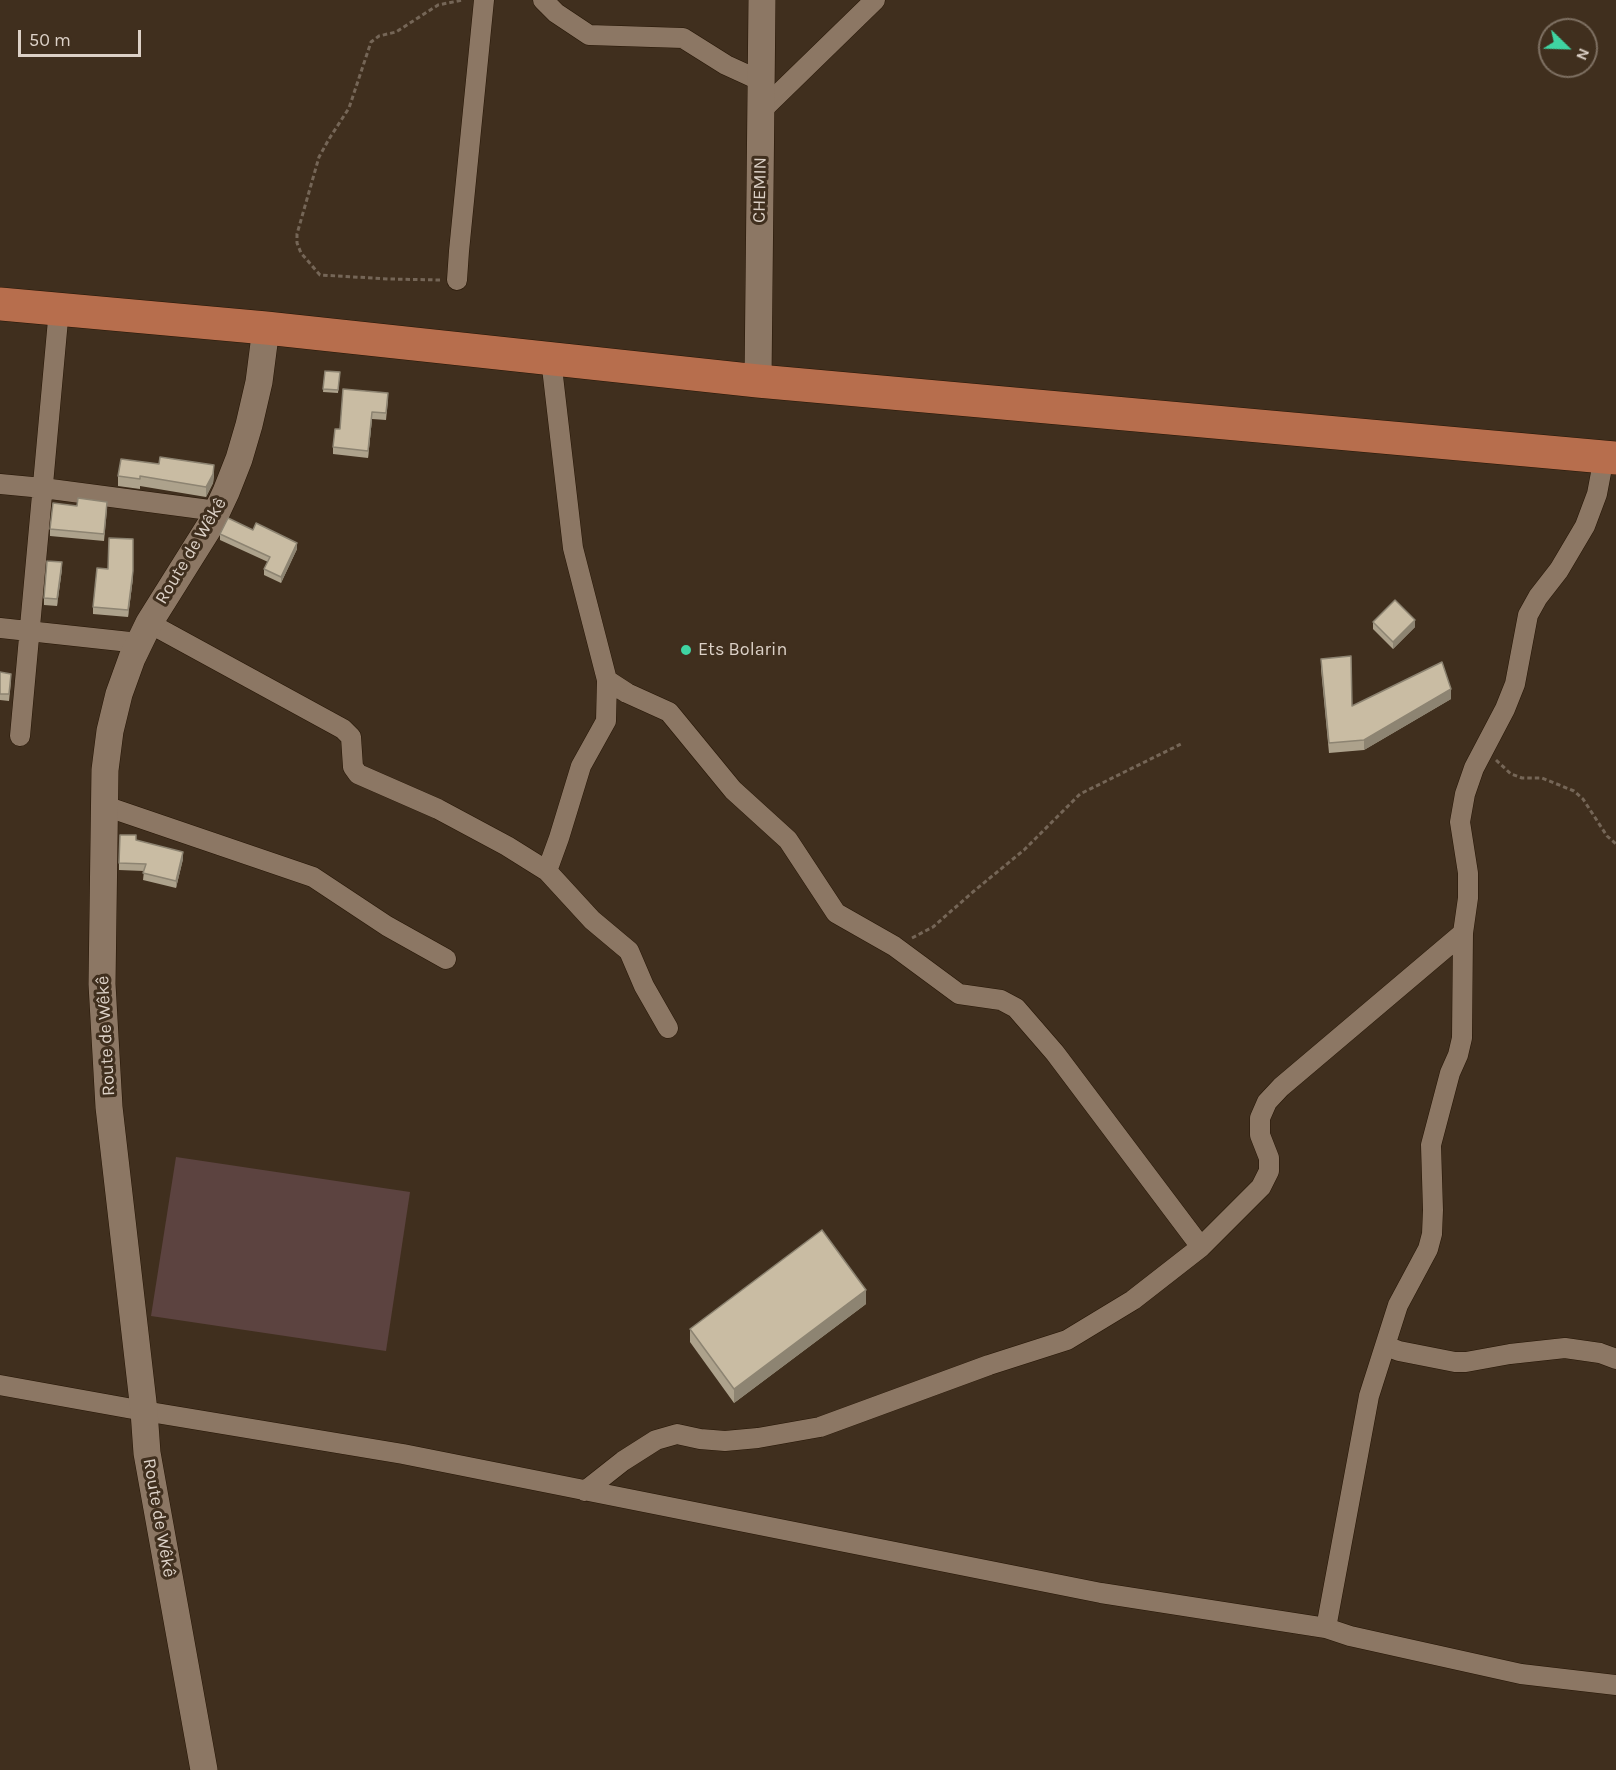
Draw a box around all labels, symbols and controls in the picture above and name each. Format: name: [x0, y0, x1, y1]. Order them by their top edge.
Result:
scale bar: [21, 18, 144, 56]
north arrow: [1538, 18, 1598, 78]
text: 50 m: [29, 29, 71, 51]
text: N: [1572, 45, 1594, 63]
street label: CHEMIN: [749, 157, 771, 223]
street label: Route de Wêkê: [151, 494, 231, 608]
place label: Ets Bolarin: [698, 639, 787, 661]
marker: Ets Bolarin: [679, 643, 693, 657]
street label: Route de Wêkê: [92, 975, 120, 1097]
street label: Route de Wêkê: [138, 1457, 180, 1579]

